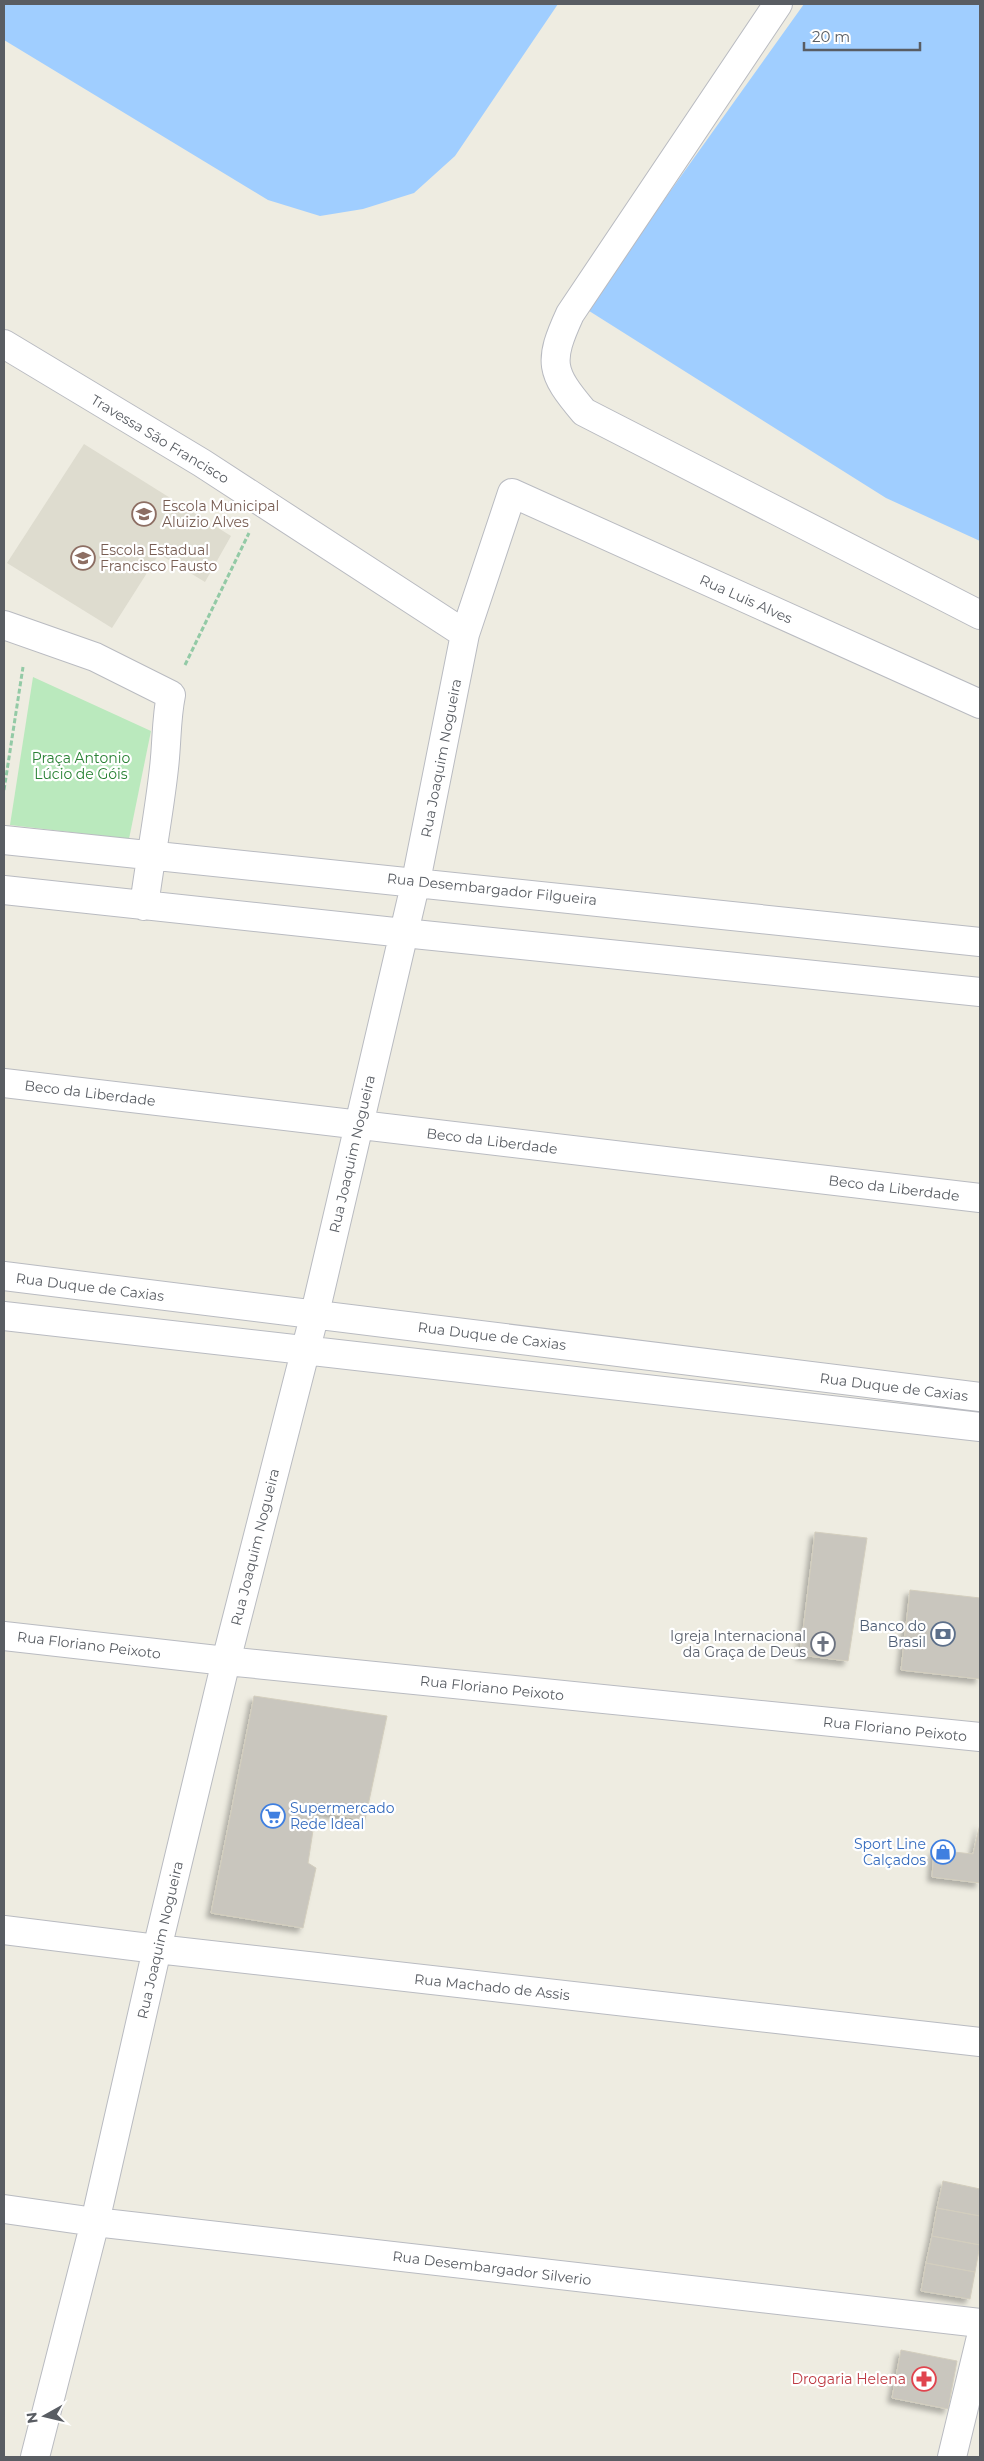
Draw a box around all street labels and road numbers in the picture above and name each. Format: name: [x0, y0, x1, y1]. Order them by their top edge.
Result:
street label: Travessa São Francisco: [88, 391, 233, 488]
street label: Rua Luis Alves: [697, 570, 795, 628]
street label: Rua Joaquim Nogueira: [417, 677, 465, 839]
street label: Rua Desembargador Filgueira: [386, 869, 598, 909]
street label: Rua Joaquim Nogueira: [325, 1073, 379, 1235]
street label: Beco da Liberdade: [24, 1076, 156, 1110]
street label: Beco da Liberdade: [426, 1124, 558, 1158]
street label: Beco da Liberdade: [828, 1171, 960, 1205]
street label: Rua Duque de Caxias: [15, 1269, 165, 1305]
street label: Rua Duque de Caxias: [417, 1318, 567, 1354]
street label: Rua Duque de Caxias: [819, 1369, 969, 1405]
street label: Rua Joaquim Nogueira: [227, 1467, 283, 1627]
street label: Rua Floriano Peixoto: [16, 1627, 162, 1663]
street label: Rua Floriano Peixoto: [419, 1671, 565, 1705]
street label: Rua Floriano Peixoto: [822, 1712, 968, 1746]
street label: Rua Joaquim Nogueira: [133, 1859, 187, 2021]
street label: Rua Machado de Assis: [413, 1970, 571, 2004]
street label: Rua Desembargador Silverio: [392, 2247, 593, 2289]

